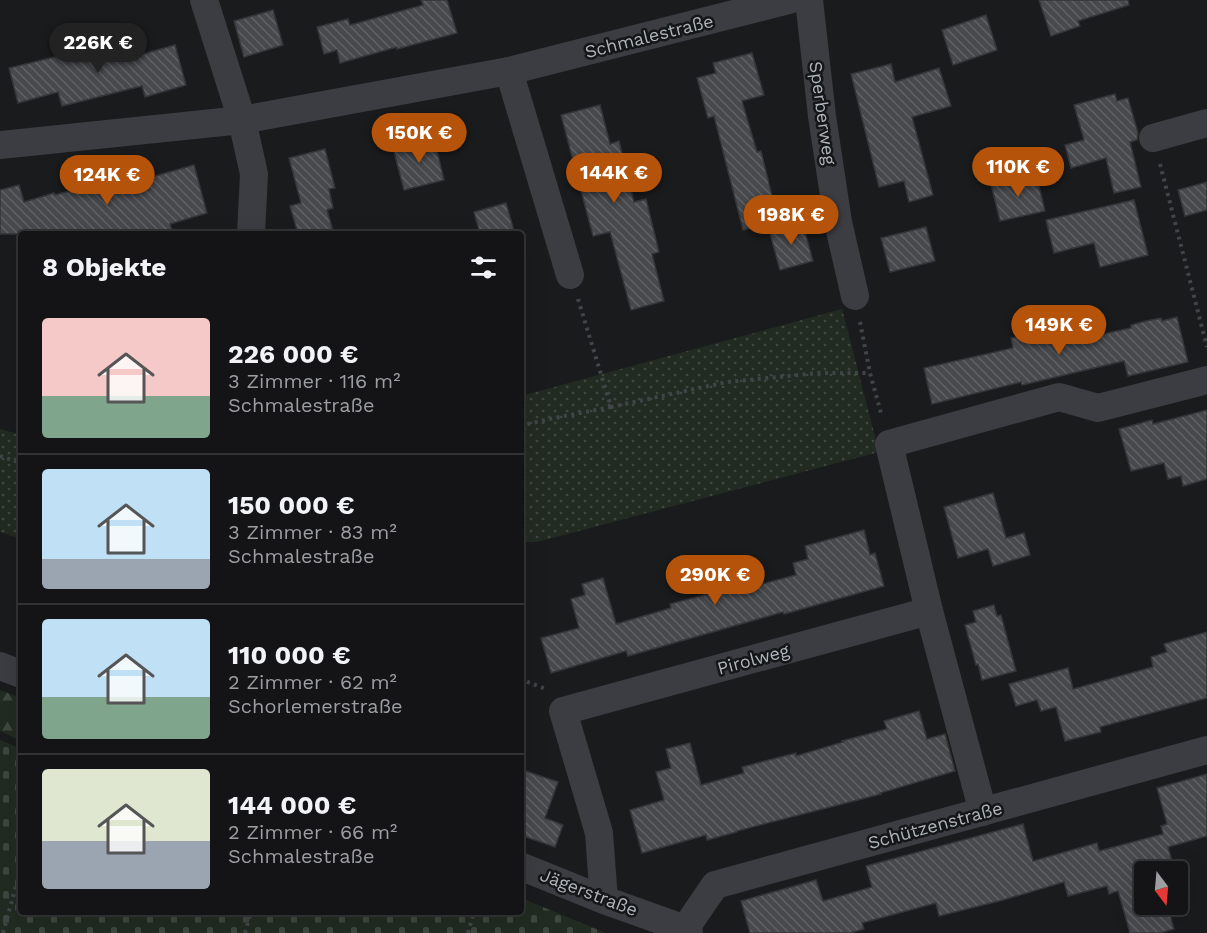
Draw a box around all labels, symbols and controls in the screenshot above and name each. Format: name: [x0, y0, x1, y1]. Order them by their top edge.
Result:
street label: Schmalestraße: [583, 10, 715, 62]
pin: 226K €: [49, 23, 147, 74]
text: 226K €: [63, 30, 133, 54]
street label: Sperberweg: [805, 60, 841, 166]
pin: 150K €: [370, 113, 468, 164]
text: 150K €: [386, 120, 452, 144]
pin: 110K €: [969, 147, 1067, 198]
pin: 144K €: [565, 153, 663, 204]
text: 110K €: [986, 154, 1050, 178]
pin: 124K €: [58, 155, 156, 206]
text: 144K €: [580, 160, 648, 184]
text: 124K €: [74, 162, 140, 186]
pin: 198K €: [742, 195, 840, 246]
text: 198K €: [758, 202, 825, 226]
icon: filters: [467, 251, 500, 284]
text: 8 Objekte: [42, 252, 166, 282]
pin: 149K €: [1010, 305, 1108, 356]
text: 149K €: [1025, 312, 1093, 336]
text: 226 000 €: [228, 339, 358, 369]
icon: home: [90, 342, 162, 414]
text: 3 Zimmer · 116 m²: [228, 369, 400, 393]
text: Schmalestraße: [228, 393, 374, 417]
text: 150 000 €: [228, 490, 354, 520]
icon: home: [90, 493, 162, 565]
text: 3 Zimmer · 83 m²: [228, 520, 397, 544]
text: Schmalestraße: [228, 544, 374, 568]
pin: 290K €: [666, 555, 764, 606]
text: 290K €: [680, 562, 750, 586]
street label: Pirolweg: [715, 639, 792, 679]
text: 110 000 €: [228, 640, 351, 670]
icon: home: [90, 643, 162, 715]
text: 2 Zimmer · 62 m²: [228, 670, 397, 694]
text: Schorlemerstraße: [228, 694, 403, 718]
text: 144 000 €: [228, 790, 356, 820]
icon: home: [90, 793, 162, 865]
street label: Schützenstraße: [866, 797, 1004, 853]
text: 2 Zimmer · 66 m²: [228, 820, 397, 844]
text: Schmalestraße: [228, 844, 374, 868]
north arrow: [1134, 861, 1188, 915]
map controls: [1134, 861, 1188, 915]
street label: Jägerstraße: [537, 864, 641, 920]

